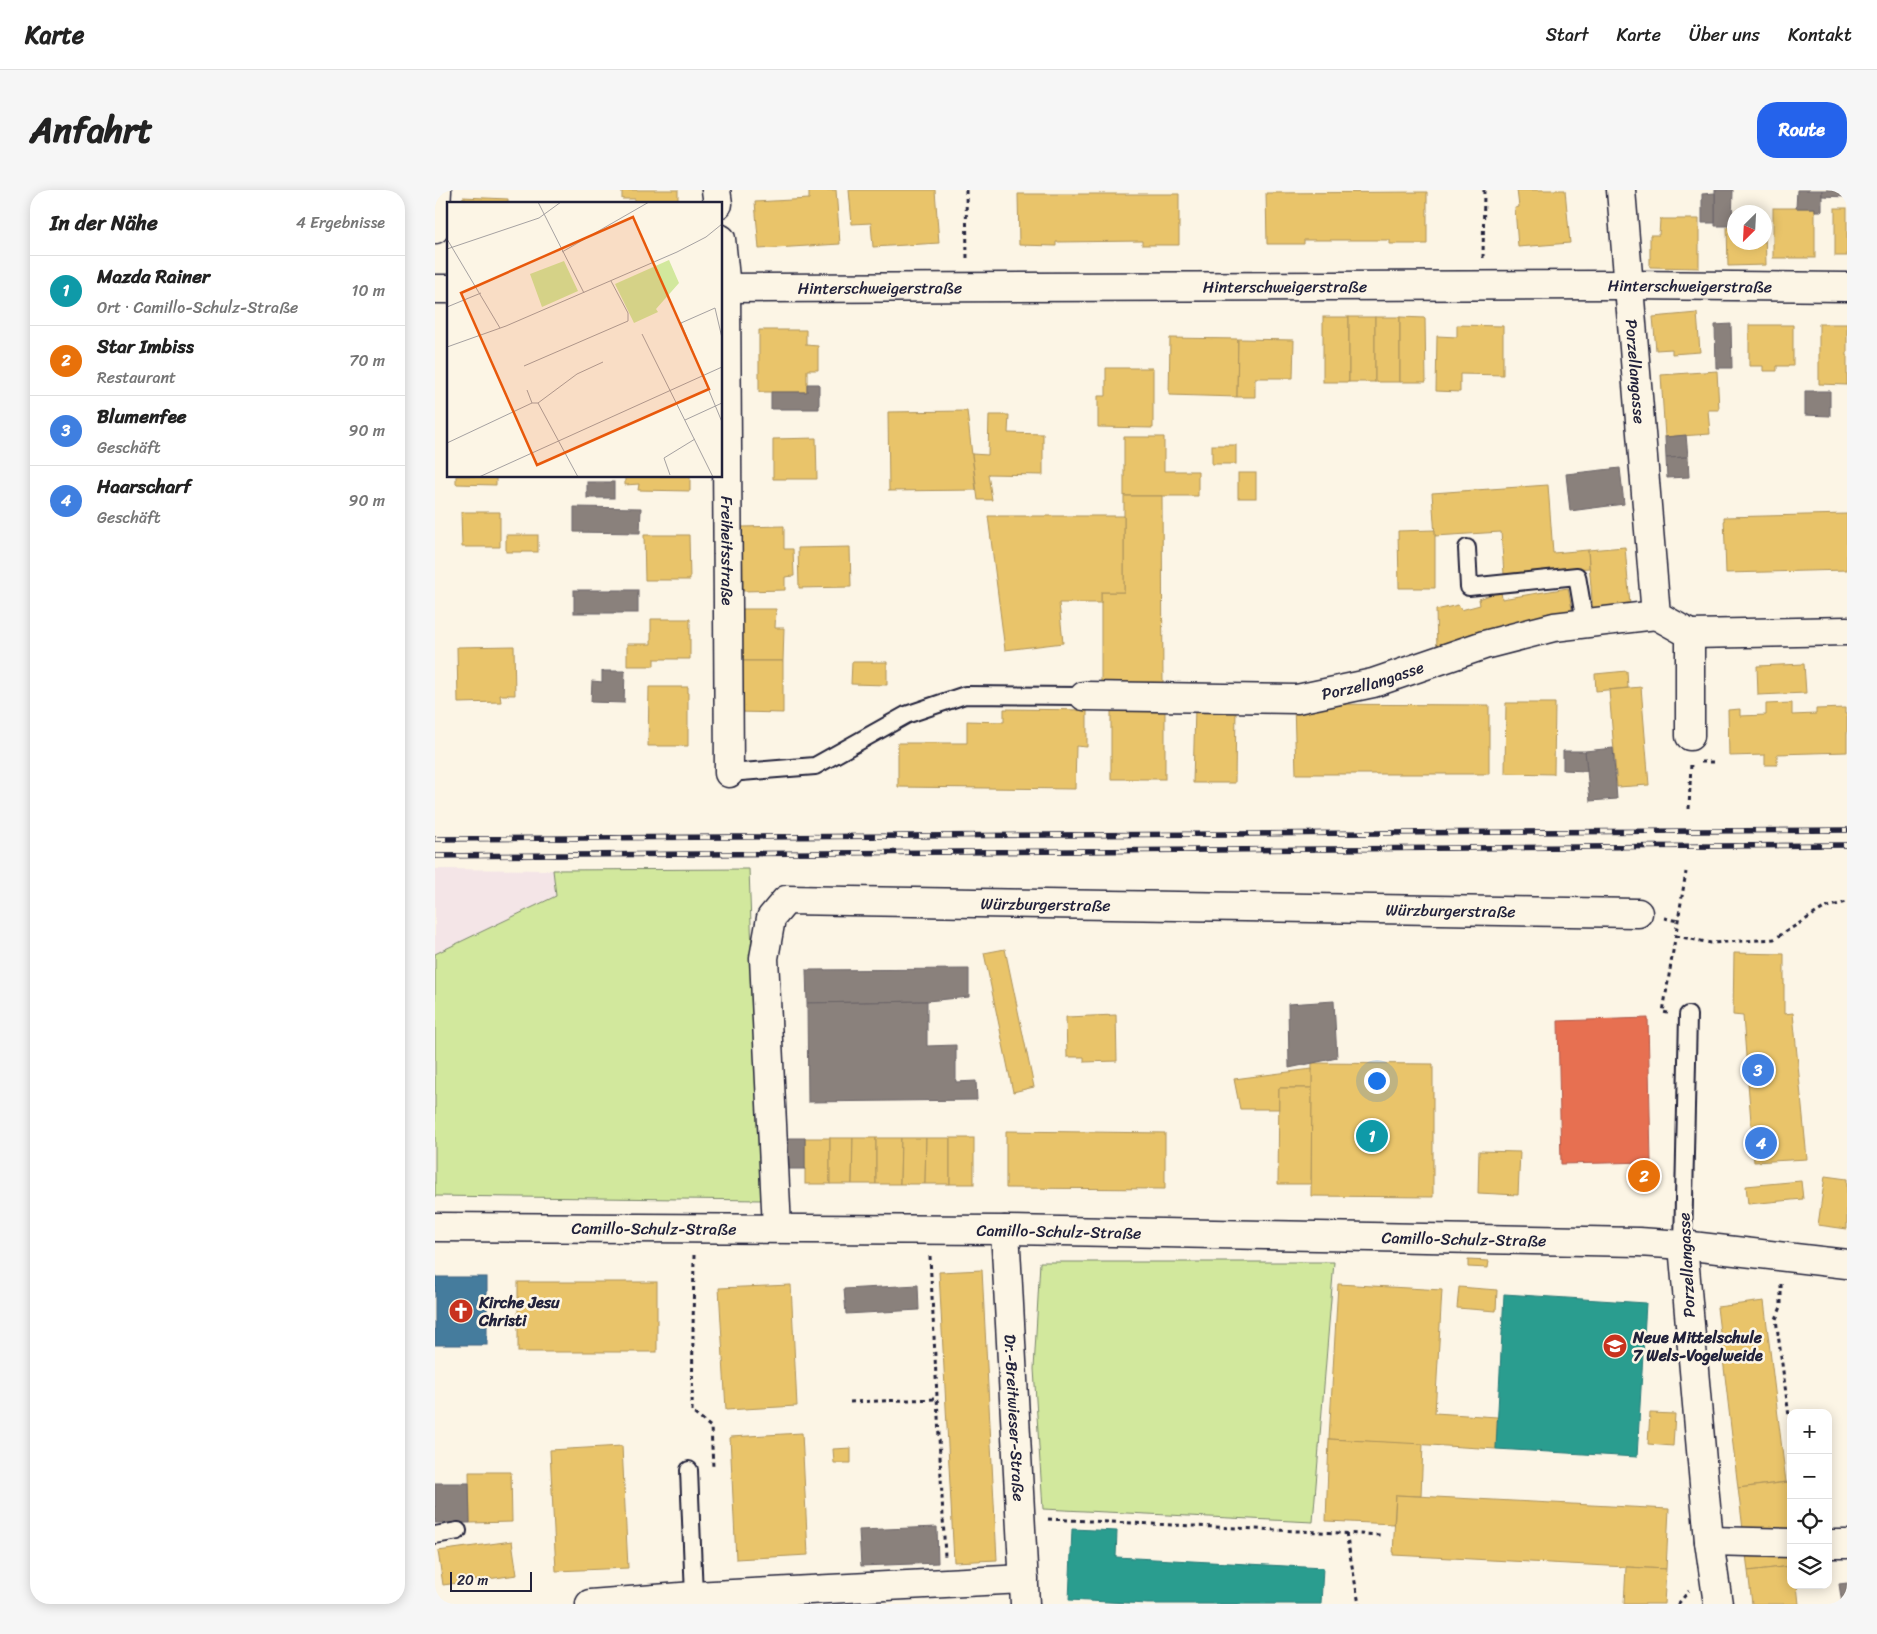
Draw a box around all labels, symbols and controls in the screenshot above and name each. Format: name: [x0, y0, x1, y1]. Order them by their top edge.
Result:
text: Karte: [25, 14, 84, 56]
text: Start: [1546, 19, 1589, 51]
text: Karte: [1617, 19, 1661, 51]
text: Über uns: [1689, 19, 1760, 51]
text: Kontakt: [1788, 19, 1852, 51]
text: Anfahrt: [30, 99, 153, 161]
button: Route: [1757, 102, 1847, 158]
inset map: [447, 202, 723, 478]
text: In der Nähe: [50, 204, 158, 242]
north arrow: [1727, 205, 1772, 250]
text: 4 Ergebnisse: [296, 208, 385, 237]
text: Mazda Rainer: [97, 260, 210, 293]
street label: Hinterschweigerstraße: [1608, 271, 1772, 301]
street label: Hinterschweigerstraße: [1203, 272, 1367, 301]
street label: Hinterschweigerstraße: [798, 273, 962, 303]
text: 1: [63, 276, 69, 305]
text: 10 m: [352, 276, 385, 305]
text: Ort · Camillo-Schulz-Straße: [97, 293, 298, 322]
street label: Porzellangasse: [1617, 318, 1654, 425]
text: Star Imbiss: [97, 330, 194, 363]
text: 2: [61, 346, 71, 375]
text: 70 m: [349, 346, 385, 375]
text: Restaurant: [97, 363, 176, 392]
text: Blumenfee: [97, 400, 187, 433]
text: 3: [62, 416, 70, 445]
text: 90 m: [349, 416, 385, 445]
text: Geschäft: [97, 433, 160, 462]
text: Haarscharf: [97, 470, 191, 503]
text: 4: [61, 486, 71, 515]
text: 90 m: [349, 486, 385, 515]
street label: Freiheitsstraße: [712, 496, 742, 606]
text: Geschäft: [97, 503, 160, 532]
street label: Porzellangasse: [1319, 653, 1428, 708]
street label: Würzburgerstraße: [980, 889, 1111, 920]
street label: Würzburgerstraße: [1385, 895, 1516, 926]
pin: 3: [1742, 1051, 1774, 1089]
your location: [1364, 1068, 1390, 1094]
pin: 1: [1356, 1117, 1388, 1155]
pin: 4: [1745, 1124, 1777, 1162]
pin: 2: [1628, 1157, 1660, 1195]
street label: Porzellangasse: [1669, 1212, 1704, 1318]
street label: Camillo-Schulz-Straße: [572, 1214, 736, 1244]
street label: Camillo-Schulz-Straße: [977, 1216, 1142, 1248]
street label: Camillo-Schulz-Straße: [1381, 1223, 1547, 1255]
place label: Kirche Jesu Christi: [478, 1288, 560, 1335]
church icon: Kirche Jesu Christi: [448, 1298, 474, 1324]
place label: Neue Mittelschule 7 Wels-Vogelweide: [1632, 1323, 1763, 1370]
street label: Dr.-Breitwieser-Straße: [996, 1333, 1033, 1502]
school or university icon: Neue Mittelschule 7 Wels-Vogelweide: [1602, 1333, 1628, 1359]
map controls: [1787, 1409, 1832, 1589]
button: +: [1787, 1409, 1832, 1454]
button: −: [1787, 1454, 1832, 1499]
button: locate: [1787, 1499, 1832, 1544]
button: layers: [1787, 1544, 1832, 1589]
text: 20 m: [457, 1568, 488, 1593]
scale bar: [450, 1569, 533, 1592]

